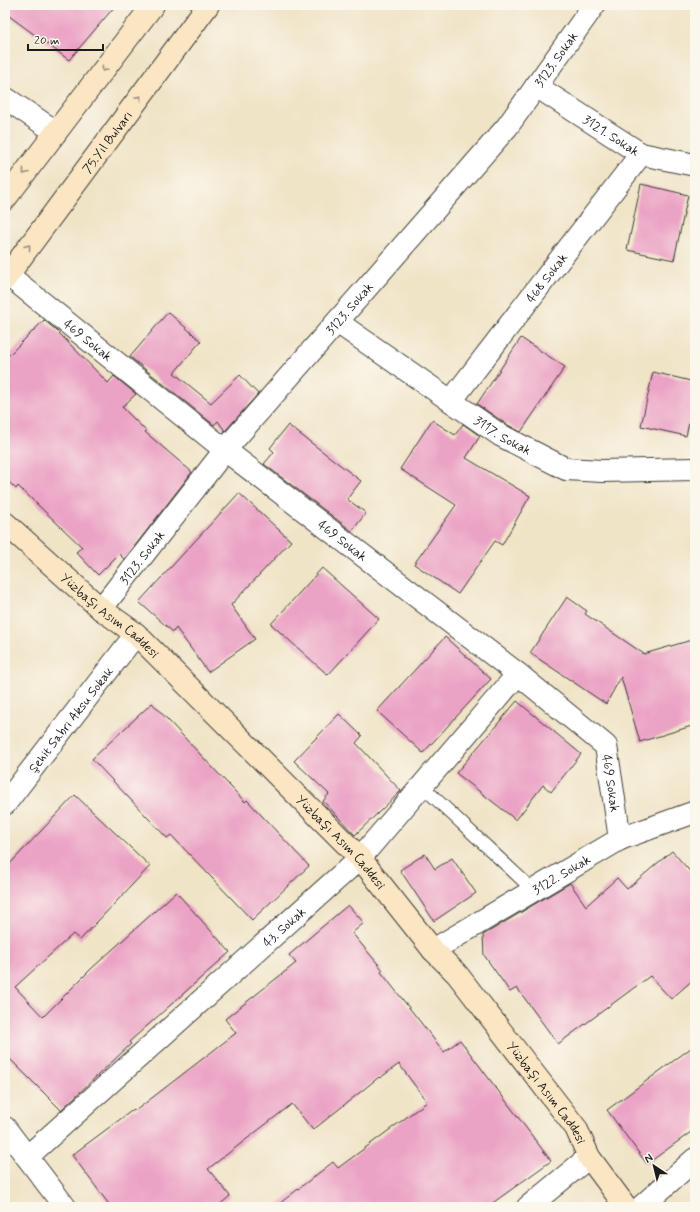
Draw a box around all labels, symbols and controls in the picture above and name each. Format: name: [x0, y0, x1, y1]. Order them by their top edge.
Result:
scale bar: [28, 26, 103, 52]
street label: 3123. Sokak: [531, 28, 583, 91]
text: 20 m: [34, 33, 60, 49]
one-way arrow: [102, 65, 109, 72]
one-way arrow: [134, 95, 142, 102]
street label: 75.Yıl Bulvarı: [79, 108, 137, 177]
street label: 3121. Sokak: [579, 112, 643, 161]
one-way arrow: [23, 168, 30, 175]
one-way arrow: [23, 245, 30, 252]
street label: 468 Sokak: [523, 250, 572, 307]
street label: 3123. Sokak: [322, 279, 378, 339]
street label: 469 Sokak: [59, 316, 116, 366]
street label: 3117. Sokak: [470, 413, 534, 460]
street label: 469 Sokak: [314, 517, 371, 566]
street label: 3123. Sokak: [116, 527, 170, 588]
street label: Yüzbaşı Asım Caddesi: [56, 570, 162, 662]
street label: Şehit Sabri Aksu Sokak: [25, 663, 118, 777]
street label: 469 Sokak: [597, 754, 623, 814]
street label: Yüzbaşı Asım Caddesi: [292, 792, 389, 893]
street label: 3122. Sokak: [530, 851, 595, 899]
street label: 43. Sokak: [260, 903, 310, 951]
street label: Yüzbaşı Asım Caddesi: [502, 1039, 589, 1147]
north arrow: [634, 1146, 674, 1186]
text: N: [642, 1151, 656, 1166]

